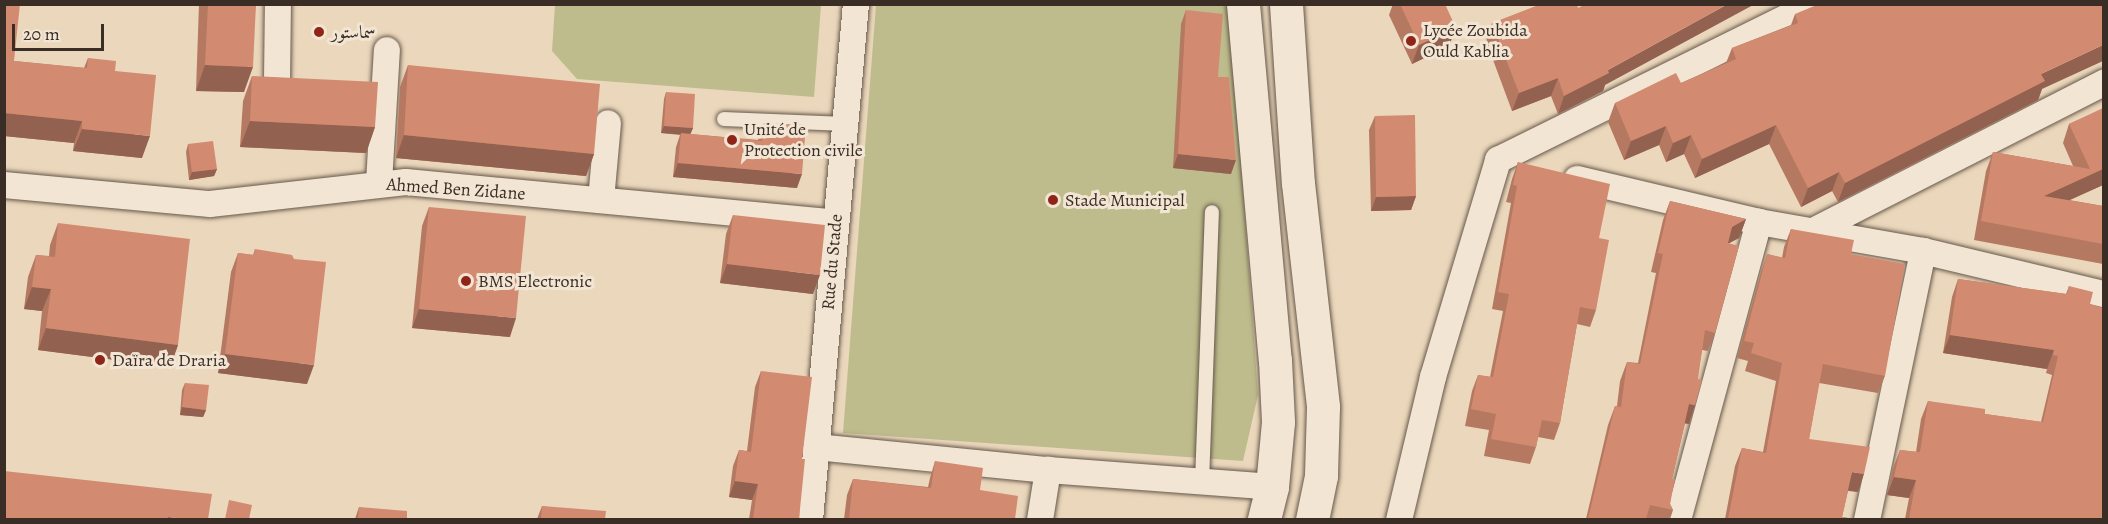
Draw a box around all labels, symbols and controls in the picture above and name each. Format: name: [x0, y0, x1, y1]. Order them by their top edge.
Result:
scale bar: [15, 12, 106, 50]
place label: Lycée Zoubida Ould Kablia: [1423, 20, 1528, 63]
place label: سماستور: [331, 21, 376, 43]
text: 20 m: [23, 22, 60, 46]
marker: سماستور: [312, 25, 326, 39]
marker: Lycée Zoubida Ould Kablia: [1404, 34, 1418, 48]
place label: Unité de Protection civile: [744, 119, 863, 162]
marker: Unité de Protection civile: [725, 133, 739, 147]
street label: Ahmed Ben Zidane: [386, 173, 526, 205]
place label: Stade Municipal: [1065, 189, 1185, 211]
marker: Stade Municipal: [1046, 193, 1060, 207]
street label: Rue du Stade: [817, 213, 847, 311]
place label: BMS Electronic: [478, 270, 592, 292]
marker: BMS Electronic: [459, 274, 473, 288]
place label: Daïra de Draria: [112, 349, 226, 371]
marker: Daïra de Draria: [93, 353, 107, 367]

